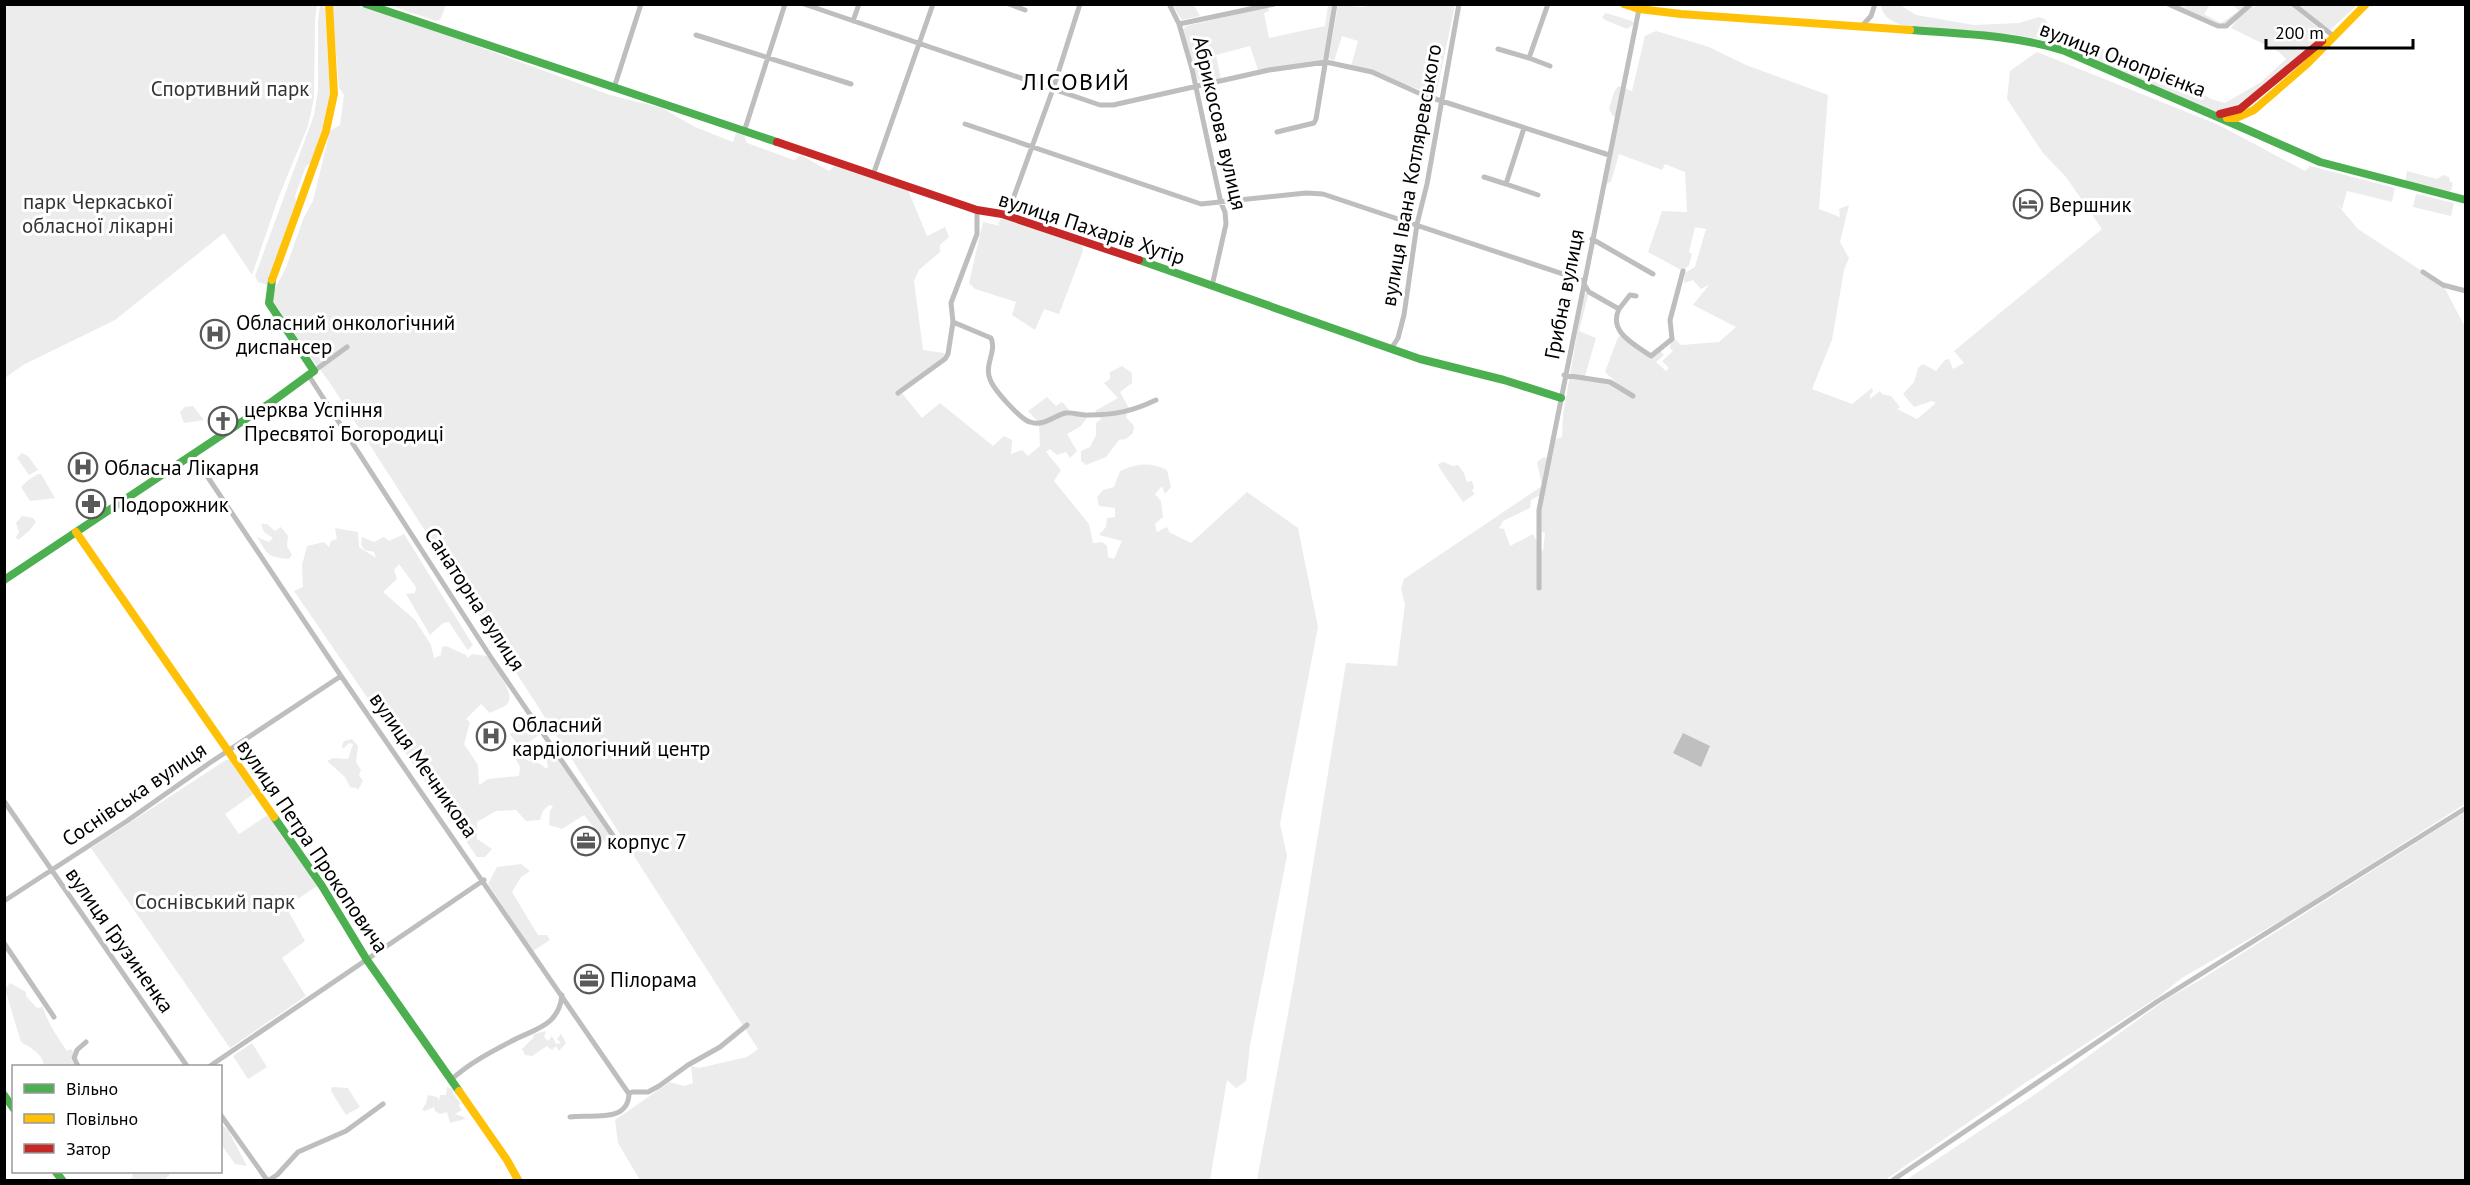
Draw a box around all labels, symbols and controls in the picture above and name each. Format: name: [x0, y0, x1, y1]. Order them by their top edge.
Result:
scale bar: [2266, 12, 2413, 50]
street label: вулиця Онопрієнка: [2036, 15, 2210, 103]
text: 200 m: [2275, 21, 2324, 44]
street label: Абрикосова вулиця: [1187, 33, 1253, 213]
street label: вулиця Івана Котляревського: [1375, 42, 1447, 308]
district label: ЛІСОВИЙ: [1021, 66, 1130, 97]
park label: Спортивний парк: [151, 75, 309, 102]
street label: вулиця Пахарів Хутір: [995, 185, 1189, 271]
park label: парк Черкаської обласної лікарні: [22, 188, 174, 239]
hotel icon: Вершник: [2012, 188, 2044, 220]
place label: Вершник: [2049, 191, 2132, 218]
street label: Грибна вулиця: [1538, 227, 1590, 361]
place label: Обласний онкологічний диспансер: [236, 309, 455, 360]
hospital icon: Обласний онкологічний диспансер: [199, 318, 231, 350]
place label: церква Успіння Пресвятої Богородиці: [244, 396, 444, 447]
church icon: церква Успіння Пресвятої Богородиці: [207, 405, 239, 437]
hospital icon: Обласна Лікарня: [67, 451, 99, 483]
place label: Обласна Лікарня: [104, 454, 259, 481]
pharmacy icon: Подорожник: [75, 488, 107, 520]
place label: Подорожник: [112, 491, 229, 518]
street label: Санаторна вулиця: [419, 522, 531, 676]
street label: вулиця Мечникова: [364, 687, 484, 843]
place label: Обласний кардіологічний центр: [512, 711, 710, 762]
hospital icon: Обласний кардіологічний центр: [475, 720, 507, 752]
street label: вулиця Петра Прокоповича: [231, 734, 395, 958]
street label: Соснівська вулиця: [57, 736, 211, 852]
office icon: корпус 7: [570, 825, 602, 857]
place label: корпус 7: [607, 828, 687, 855]
street label: вулиця Грузиненка: [60, 862, 180, 1018]
park label: Соснівський парк: [135, 888, 295, 915]
office icon: Пілорама: [573, 963, 605, 995]
place label: Пілорама: [610, 966, 697, 993]
legend: [12, 1065, 222, 1173]
text: Вільно: [66, 1077, 118, 1100]
text: Повільно: [66, 1107, 138, 1130]
text: Затор: [66, 1137, 111, 1160]

